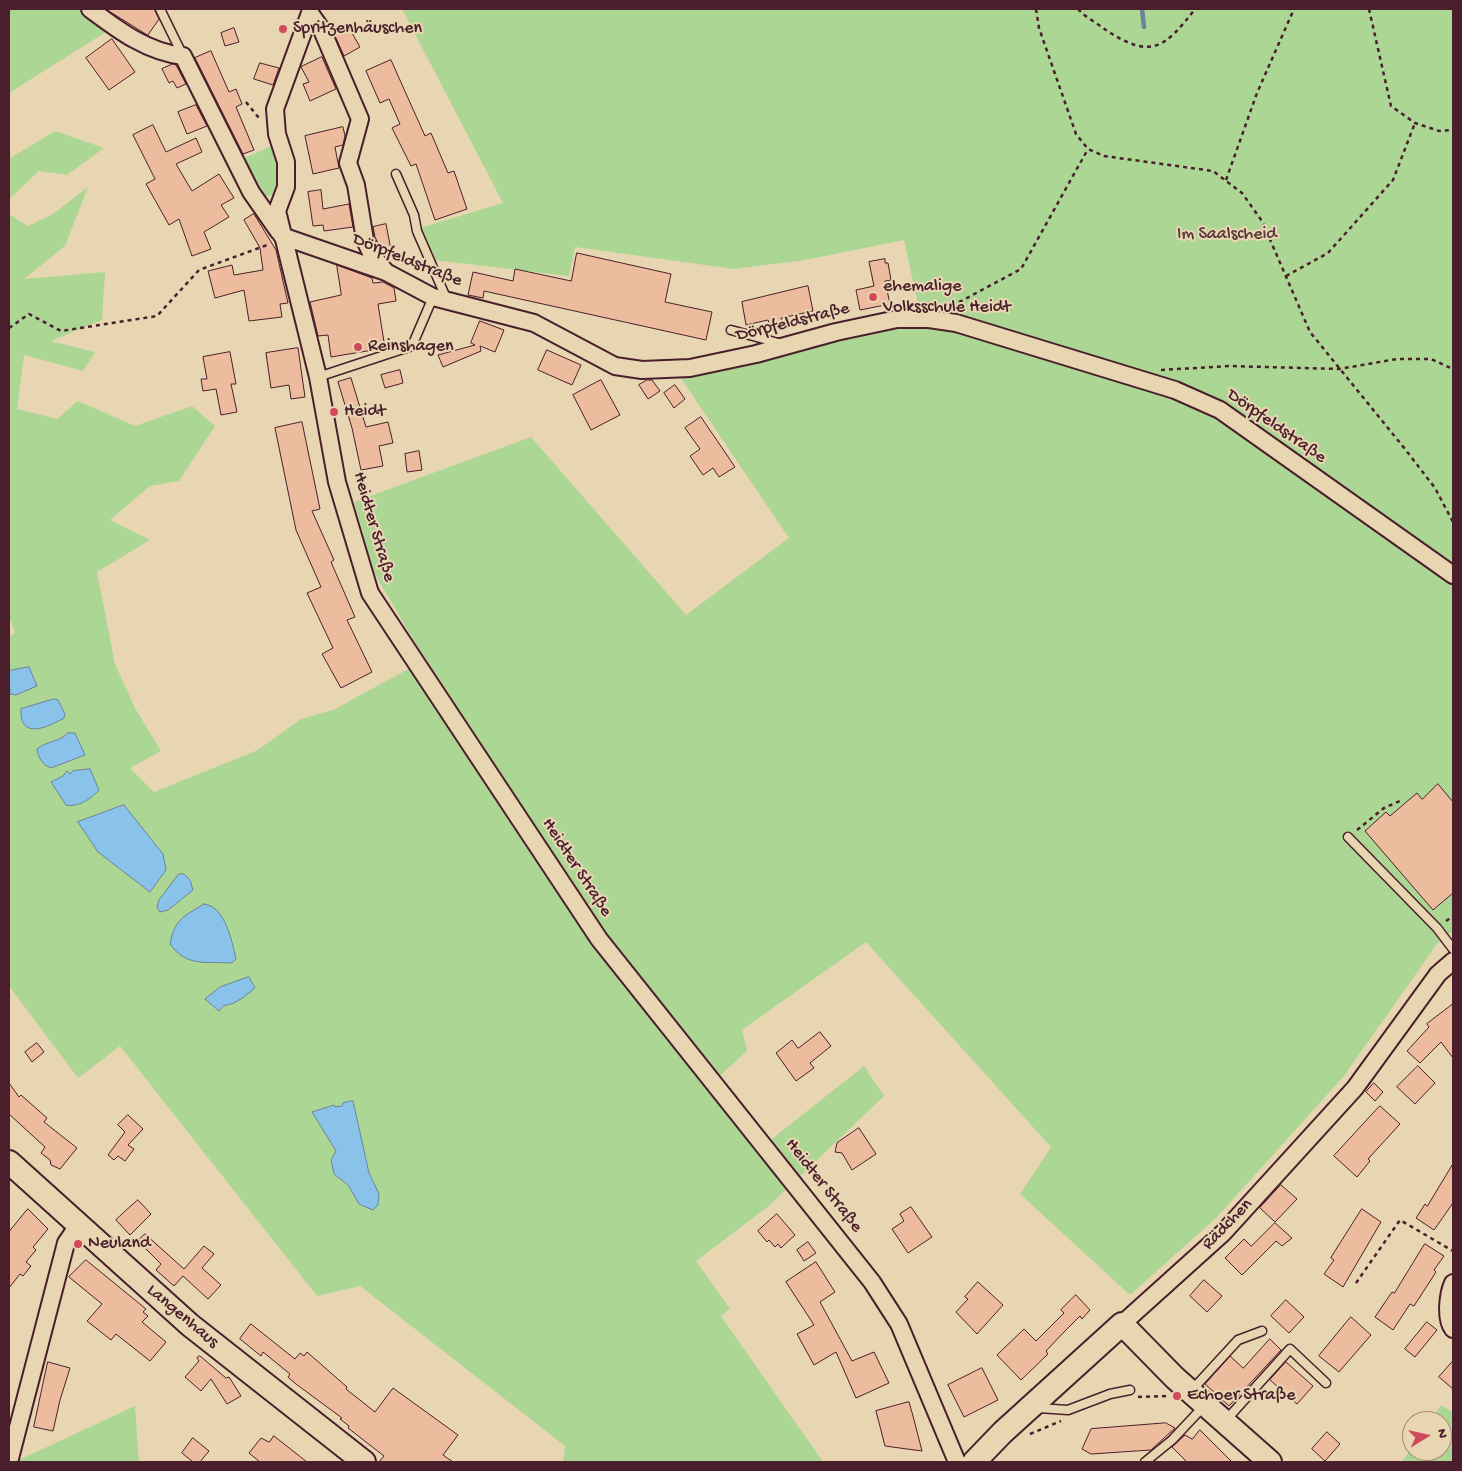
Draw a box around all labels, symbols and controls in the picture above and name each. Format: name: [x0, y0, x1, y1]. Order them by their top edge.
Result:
place label: Spritzenhäuschen: [293, 18, 422, 40]
marker: Spritzenhäuschen: [277, 23, 289, 35]
park label: Im Saalscheid: [1177, 224, 1277, 246]
street label: Dörpfeldstraße: [349, 229, 465, 293]
place label: ehemalige Volksschule Heidt: [883, 276, 1011, 318]
marker: ehemalige Volksschule Heidt: [867, 291, 879, 303]
street label: Dörpfeldstraße: [734, 298, 852, 348]
place label: Reinshagen: [368, 336, 454, 358]
marker: Reinshagen: [352, 341, 364, 353]
street label: Dörpfeldstraße: [1222, 385, 1330, 469]
place label: Heidt: [344, 401, 385, 423]
marker: Heidt: [328, 406, 340, 418]
street label: Heidter Straße: [347, 469, 399, 585]
street label: Heidter Straße: [536, 814, 616, 922]
street label: Heidter Straße: [780, 1135, 866, 1237]
street label: Rädchen: [1198, 1195, 1258, 1255]
place label: Neuland: [88, 1233, 151, 1255]
marker: Neuland: [72, 1238, 84, 1250]
street label: Langenhaus: [141, 1280, 223, 1354]
place label: Echoer Straße: [1187, 1385, 1296, 1407]
marker: Echoer Straße: [1171, 1390, 1183, 1402]
north arrow: [1402, 1411, 1452, 1461]
text: N: [1432, 1428, 1450, 1440]

